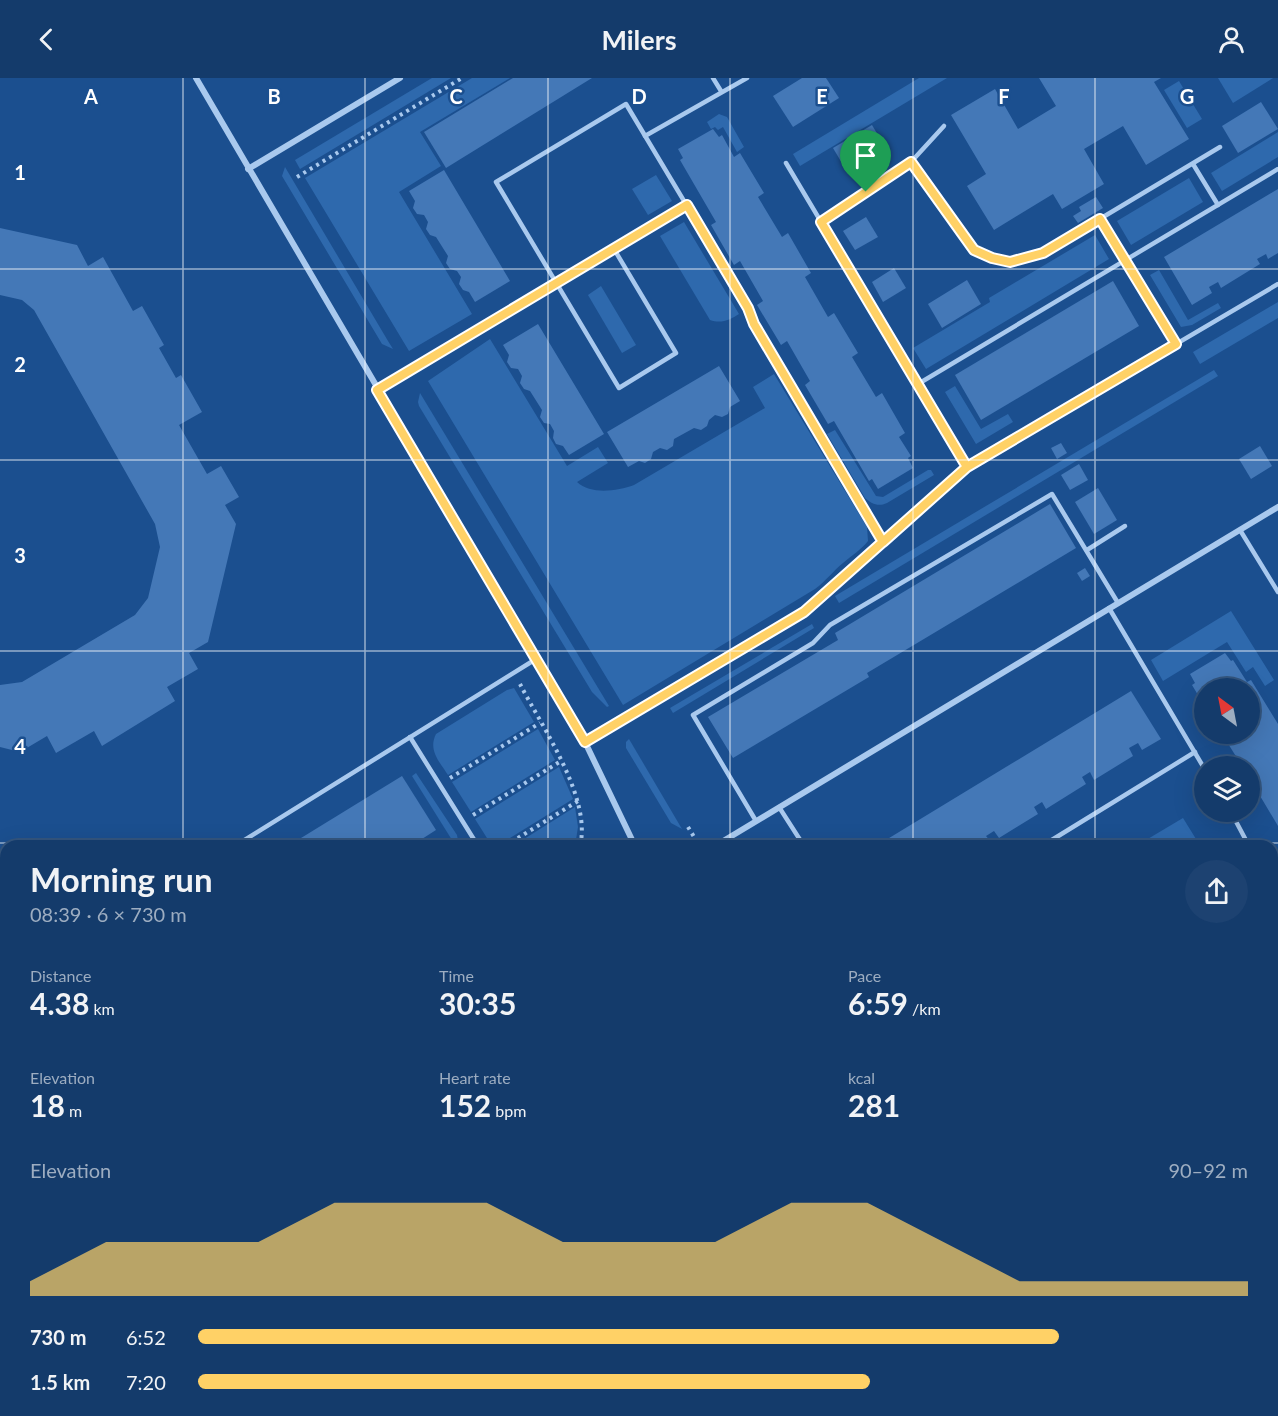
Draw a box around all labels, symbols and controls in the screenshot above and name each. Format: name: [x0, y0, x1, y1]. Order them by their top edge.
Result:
icon: back: [30, 23, 63, 56]
text: Milers: [601, 23, 677, 56]
icon: person: [1215, 23, 1248, 56]
text: A: [83, 84, 98, 108]
text: B: [267, 84, 281, 108]
text: C: [449, 84, 463, 108]
text: D: [631, 84, 647, 108]
text: E: [816, 84, 828, 108]
text: F: [998, 84, 1010, 108]
text: G: [1180, 84, 1194, 108]
pin: [840, 130, 891, 192]
icon: arrive: [849, 139, 882, 172]
text: 1: [14, 160, 26, 184]
text: 2: [14, 352, 26, 376]
text: 3: [14, 543, 26, 567]
north arrow: [1194, 678, 1260, 744]
map controls: [1194, 678, 1260, 822]
text: 4: [14, 734, 26, 758]
button: layers: [1194, 756, 1260, 822]
text: Morning run: [30, 859, 213, 899]
button: share: [1185, 860, 1248, 923]
text: 08:39 · 6 × 730 m: [30, 902, 187, 926]
text: Distance: [30, 966, 91, 985]
text: Time: [439, 966, 474, 985]
text: Pace: [848, 966, 881, 985]
text: 4.38: [30, 985, 89, 1021]
text: 30:35: [439, 985, 516, 1021]
text: 6:59: [848, 985, 908, 1021]
text: km: [89, 999, 115, 1018]
text: /km: [908, 999, 941, 1018]
text: Elevation: [30, 1068, 95, 1087]
text: Heart rate: [439, 1068, 511, 1087]
text: kcal: [848, 1068, 875, 1087]
text: 18: [30, 1087, 65, 1123]
text: 152: [439, 1087, 491, 1123]
text: 281: [848, 1087, 900, 1123]
text: m: [65, 1101, 82, 1120]
text: bpm: [491, 1101, 526, 1120]
text: Elevation: [30, 1158, 111, 1182]
text: 90–92 m: [1168, 1158, 1248, 1182]
text: 730 m: [30, 1325, 86, 1349]
text: 6:52: [126, 1325, 166, 1349]
text: 1.5 km: [30, 1370, 90, 1394]
text: 7:20: [126, 1370, 166, 1394]

